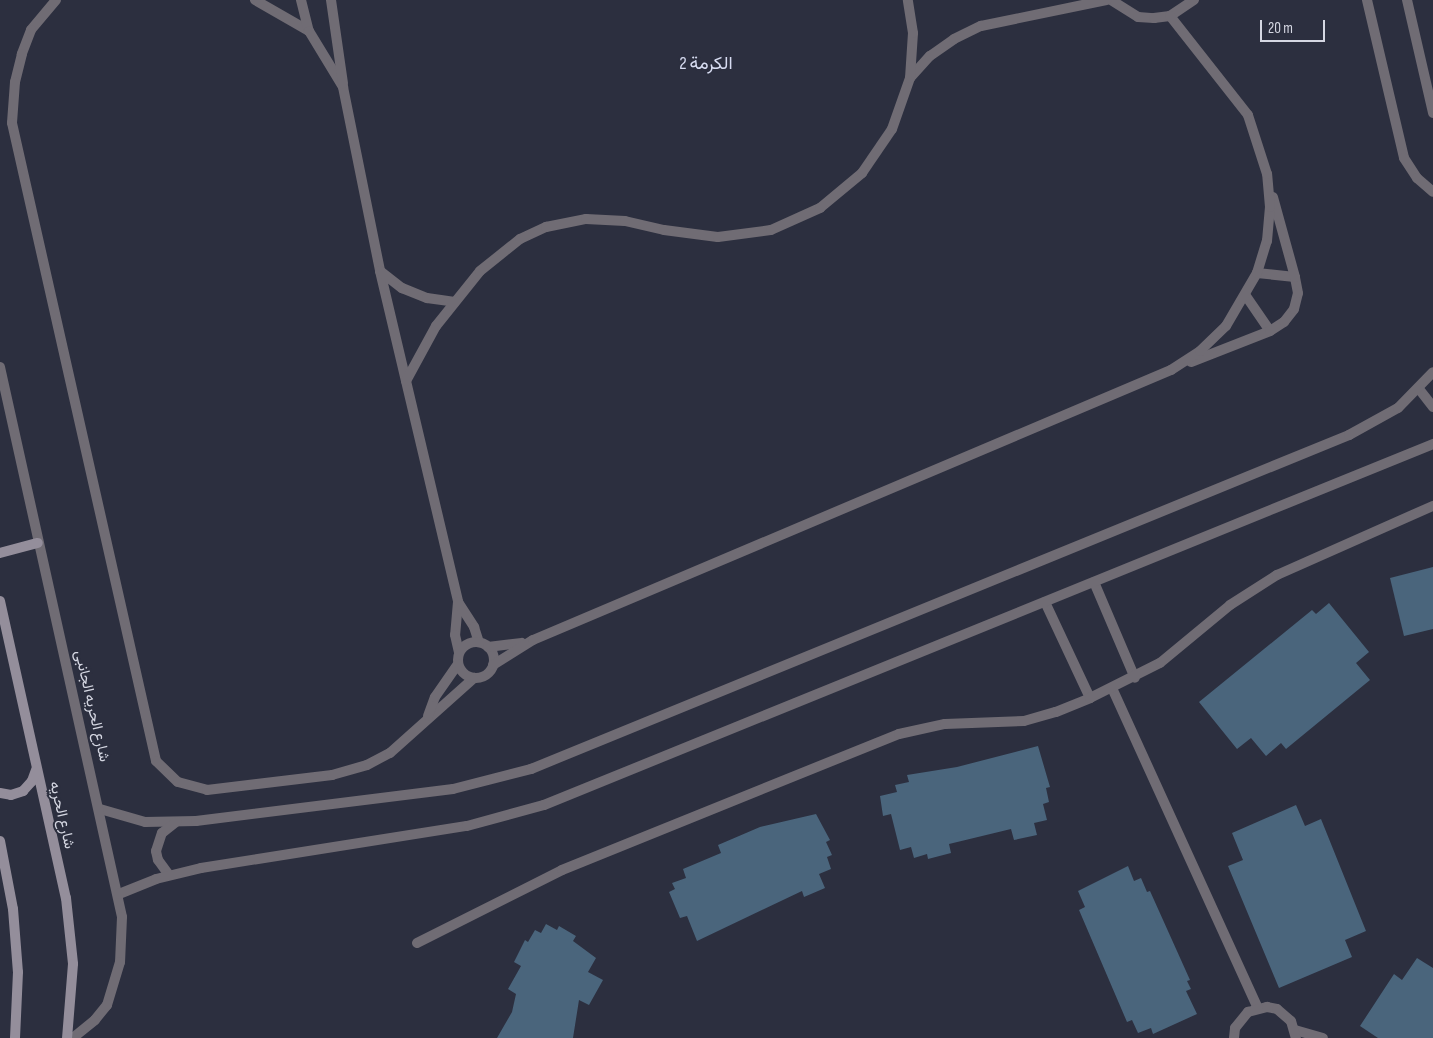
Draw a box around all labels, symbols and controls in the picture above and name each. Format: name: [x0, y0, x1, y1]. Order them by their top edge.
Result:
scale bar: [1263, 10, 1328, 42]
text: 20 m: [1268, 19, 1293, 38]
district label: الكرمة 2: [679, 53, 733, 75]
street label: شارع الحريه الجانبى: [70, 649, 114, 763]
street label: شارع الحريه: [45, 779, 79, 851]

